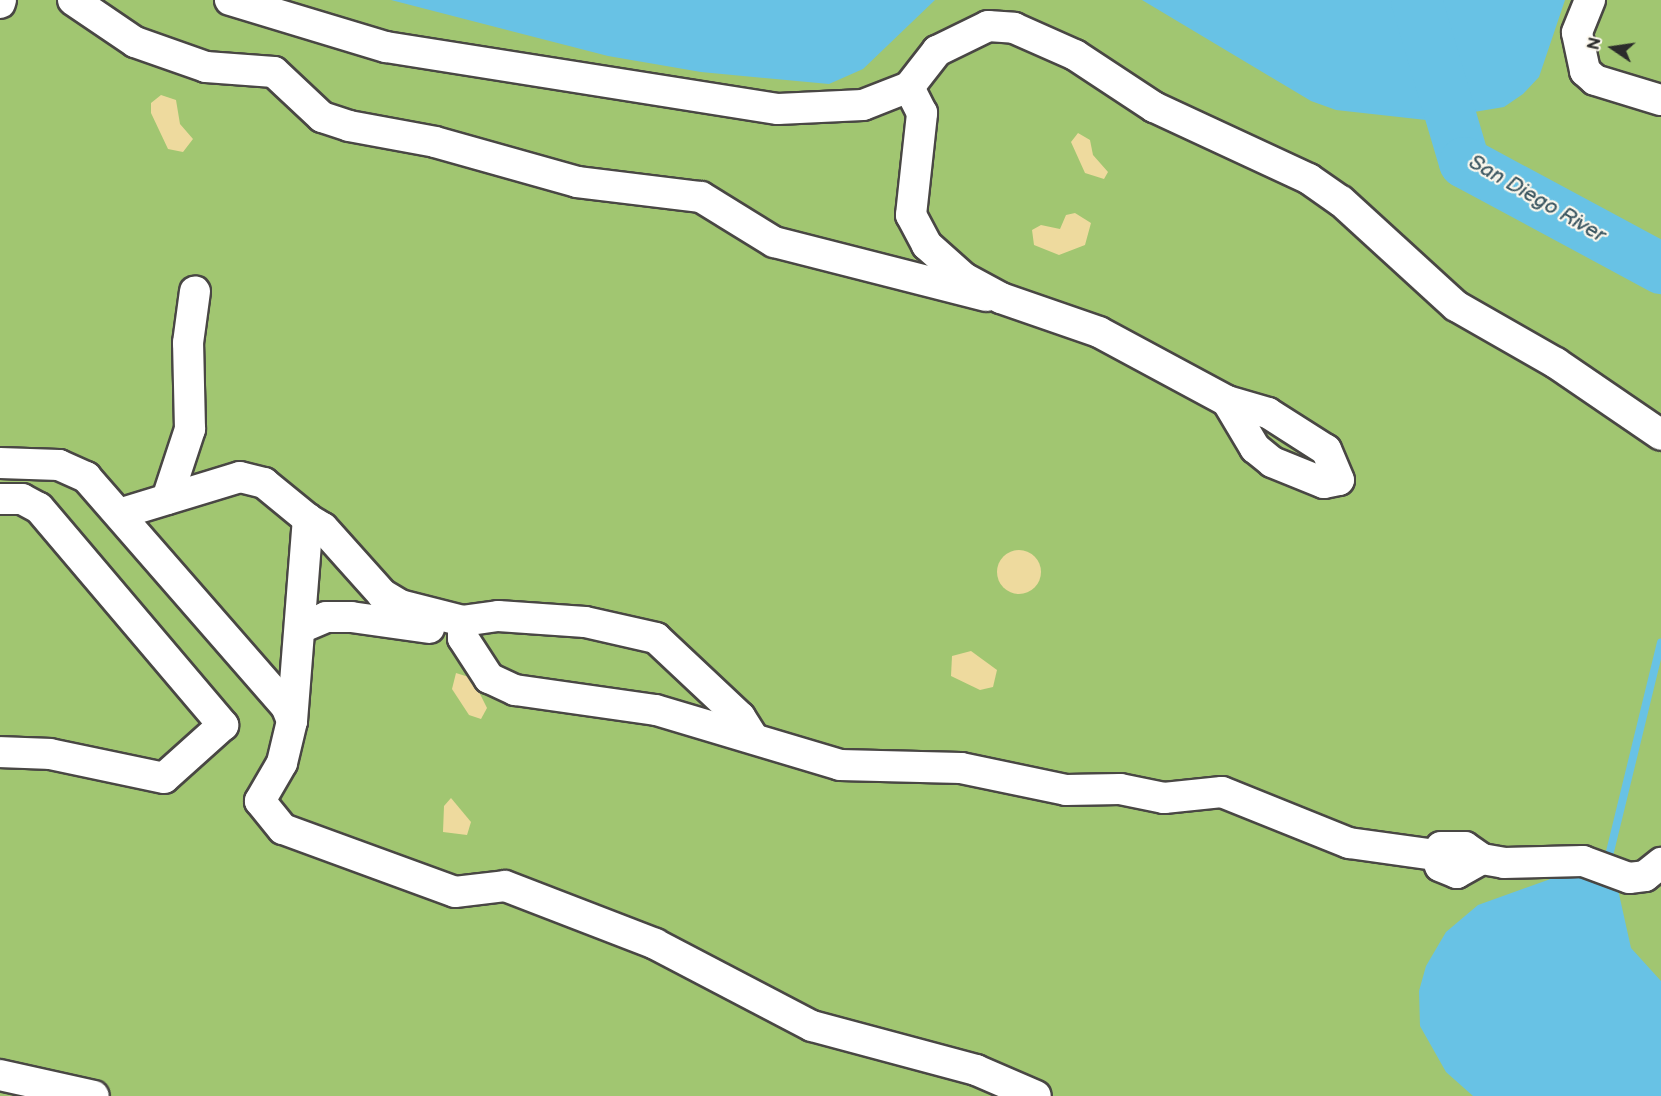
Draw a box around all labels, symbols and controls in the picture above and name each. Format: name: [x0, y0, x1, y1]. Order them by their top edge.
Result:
north arrow: [1583, 18, 1643, 78]
text: N: [1584, 36, 1606, 52]
water label: San Diego River: [1464, 150, 1610, 248]

